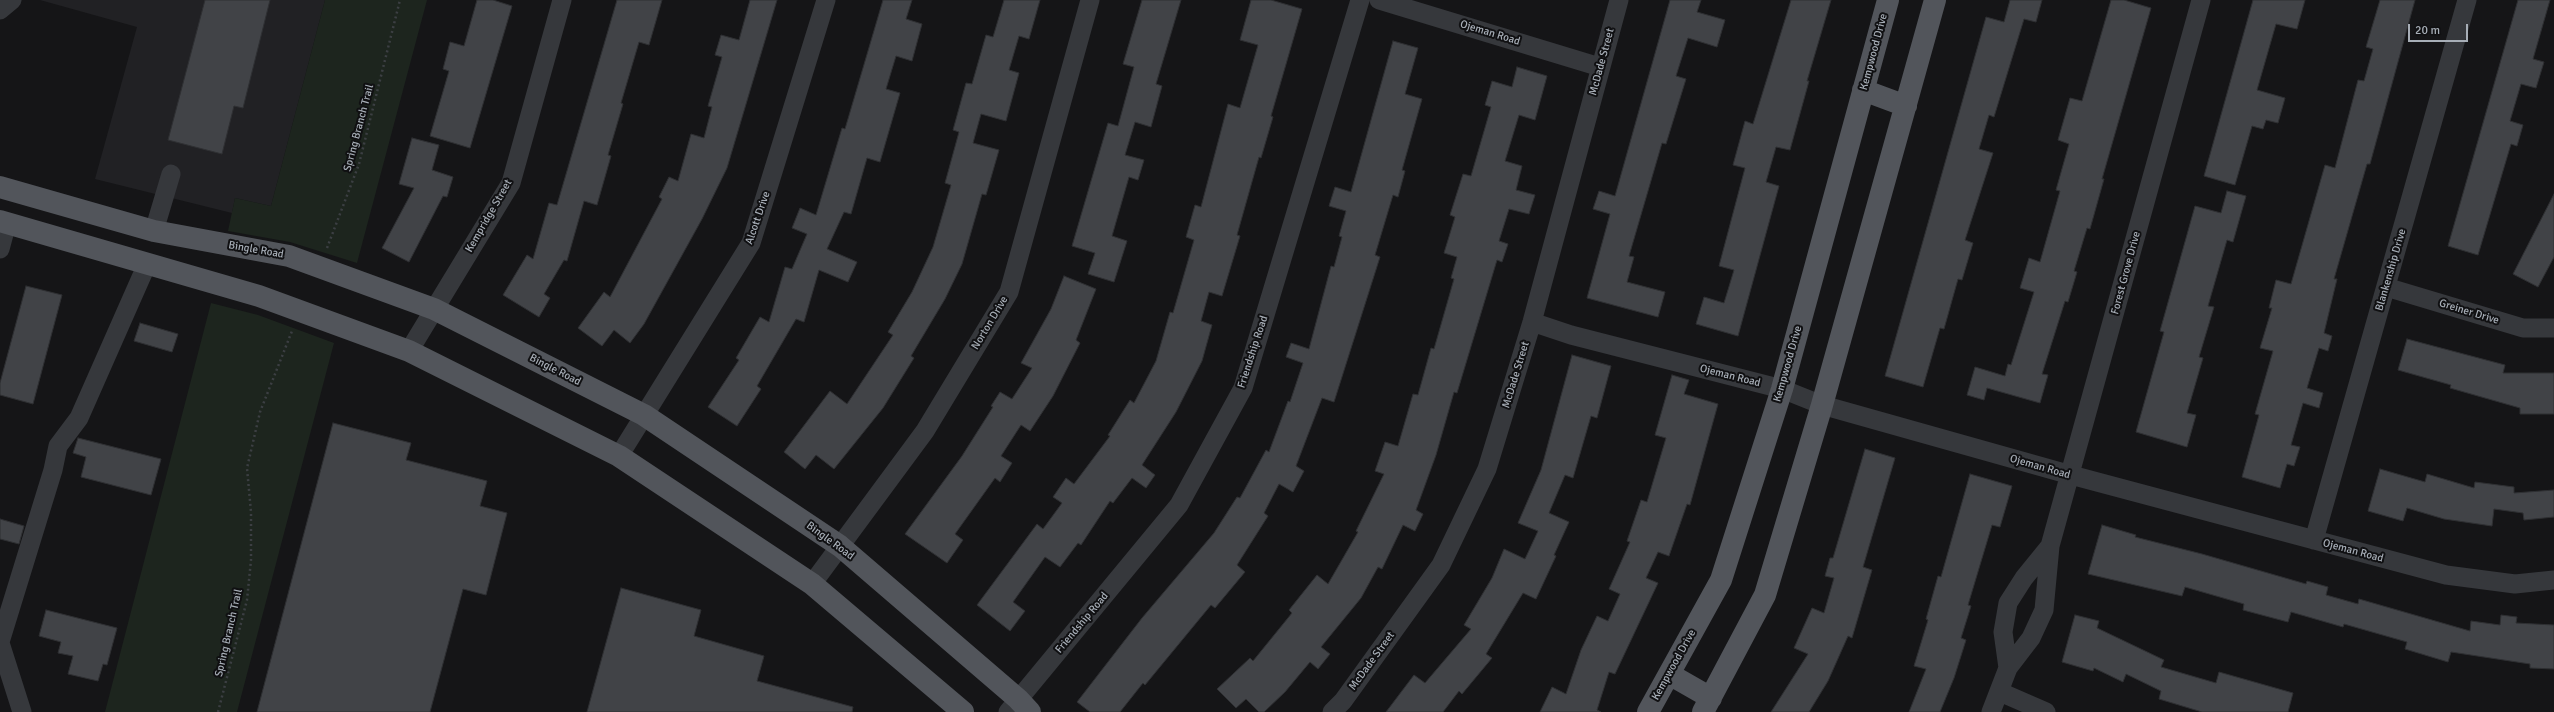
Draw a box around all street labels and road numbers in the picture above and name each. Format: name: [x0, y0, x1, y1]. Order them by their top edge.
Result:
street label: Kempwood Drive: [1857, 12, 1891, 92]
street label: Ojeman Road: [1458, 18, 1522, 48]
street label: McDade Street: [1587, 27, 1617, 97]
street label: Spring Branch Trail: [341, 83, 377, 173]
street label: Kempridge Street: [463, 177, 515, 255]
street label: Alcott Drive: [743, 190, 773, 246]
street label: Blankenship Drive: [2373, 227, 2409, 313]
street label: Forest Grove Drive: [2109, 230, 2143, 316]
street label: Bingle Road: [227, 239, 285, 261]
street label: Norton Drive: [969, 294, 1011, 352]
street label: Greiner Drive: [2437, 297, 2501, 327]
street label: Friendship Road: [1235, 314, 1271, 390]
street label: Kempwood Drive: [1771, 324, 1805, 404]
street label: McDade Street: [1500, 340, 1532, 410]
street label: Bingle Road: [527, 351, 583, 389]
street label: Ojeman Road: [1698, 362, 1762, 390]
street label: Ojeman Road: [2008, 452, 2072, 482]
street label: Bingle Road: [803, 519, 857, 563]
street label: Ojeman Road: [2321, 537, 2385, 565]
street label: Spring Branch Trail: [212, 588, 246, 678]
street label: Friendship Road: [1053, 590, 1111, 656]
street label: Kempwood Drive: [1649, 627, 1699, 703]
street label: McDade Street: [1346, 629, 1398, 693]

